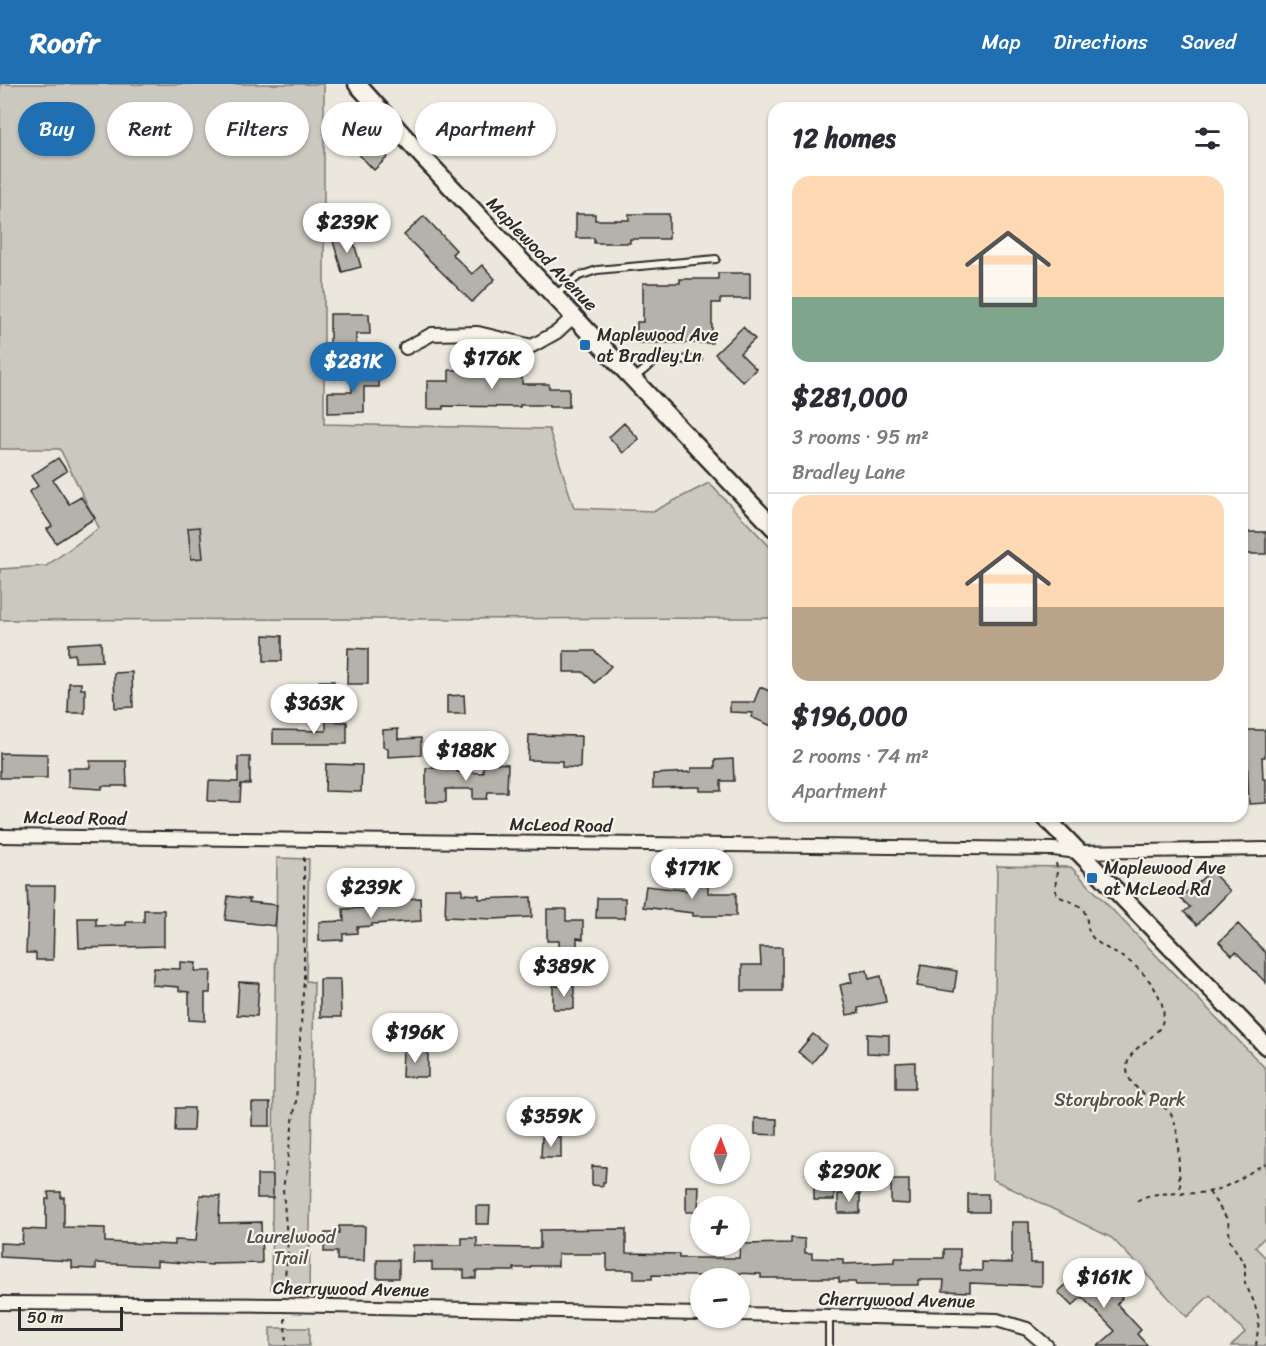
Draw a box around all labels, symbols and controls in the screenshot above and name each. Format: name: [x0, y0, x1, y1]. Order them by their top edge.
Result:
text: Roofr: [30, 18, 99, 67]
text: Map: [982, 23, 1020, 61]
text: Directions: [1053, 23, 1148, 61]
text: Saved: [1181, 23, 1236, 61]
chip: Buy: [18, 102, 95, 156]
chip: Rent: [107, 102, 193, 156]
chip: Filters: [205, 102, 309, 156]
chip: New: [321, 102, 403, 156]
chip: Apartment: [415, 102, 556, 156]
text: 12 homes: [792, 115, 896, 161]
icon: filters: [1191, 122, 1224, 155]
street label: Maplewood Avenue: [478, 189, 606, 319]
pin: $239K: [305, 203, 389, 254]
text: $239K: [317, 205, 377, 240]
icon: home: [954, 215, 1062, 323]
place label: Maplewood Ave at Bradley Ln: [597, 319, 719, 372]
marker: Maplewood Ave at Bradley Ln: [578, 338, 592, 352]
pin: $176K: [450, 339, 534, 390]
text: $176K: [464, 341, 520, 376]
pin: $281K: [311, 342, 395, 393]
text: $281K: [324, 344, 382, 379]
text: $281,000: [792, 374, 908, 420]
text: 3 rooms · 95 m²: [792, 420, 929, 455]
text: Bradley Lane: [792, 455, 905, 490]
icon: home: [954, 534, 1062, 642]
pin: $363K: [272, 684, 356, 735]
text: $363K: [285, 686, 343, 721]
text: $196,000: [792, 693, 908, 739]
pin: $188K: [424, 731, 508, 782]
text: $188K: [437, 733, 495, 768]
text: 2 rooms · 74 m²: [792, 739, 929, 774]
text: Apartment: [792, 774, 886, 809]
street label: McLeod Road: [23, 801, 128, 835]
street label: McLeod Road: [509, 808, 614, 842]
pin: $171K: [650, 849, 734, 900]
text: $171K: [665, 851, 719, 886]
place label: Maplewood Ave at McLeod Rd: [1104, 852, 1226, 905]
pin: $239K: [329, 868, 413, 919]
text: $239K: [341, 870, 401, 905]
marker: Maplewood Ave at McLeod Rd: [1085, 871, 1099, 885]
pin: $389K: [522, 947, 606, 998]
text: $389K: [534, 949, 594, 984]
pin: $196K: [373, 1013, 457, 1064]
text: $196K: [386, 1015, 444, 1050]
park label: Storybrook Park: [1054, 1084, 1186, 1116]
pin: $359K: [509, 1097, 593, 1148]
text: $359K: [520, 1099, 582, 1134]
north arrow: [690, 1124, 750, 1184]
map controls: [690, 1124, 750, 1328]
pin: $290K: [807, 1152, 891, 1203]
text: $290K: [818, 1154, 880, 1189]
button: +: [690, 1196, 750, 1256]
park label: Laurelwood Trail: [247, 1221, 337, 1274]
pin: $161K: [1062, 1258, 1146, 1309]
text: $161K: [1077, 1260, 1131, 1295]
button: −: [690, 1268, 750, 1328]
street label: Cherrywood Avenue: [273, 1272, 430, 1306]
street label: Cherrywood Avenue: [819, 1283, 976, 1317]
text: 50 m: [27, 1303, 63, 1332]
scale bar: [18, 1304, 123, 1332]

